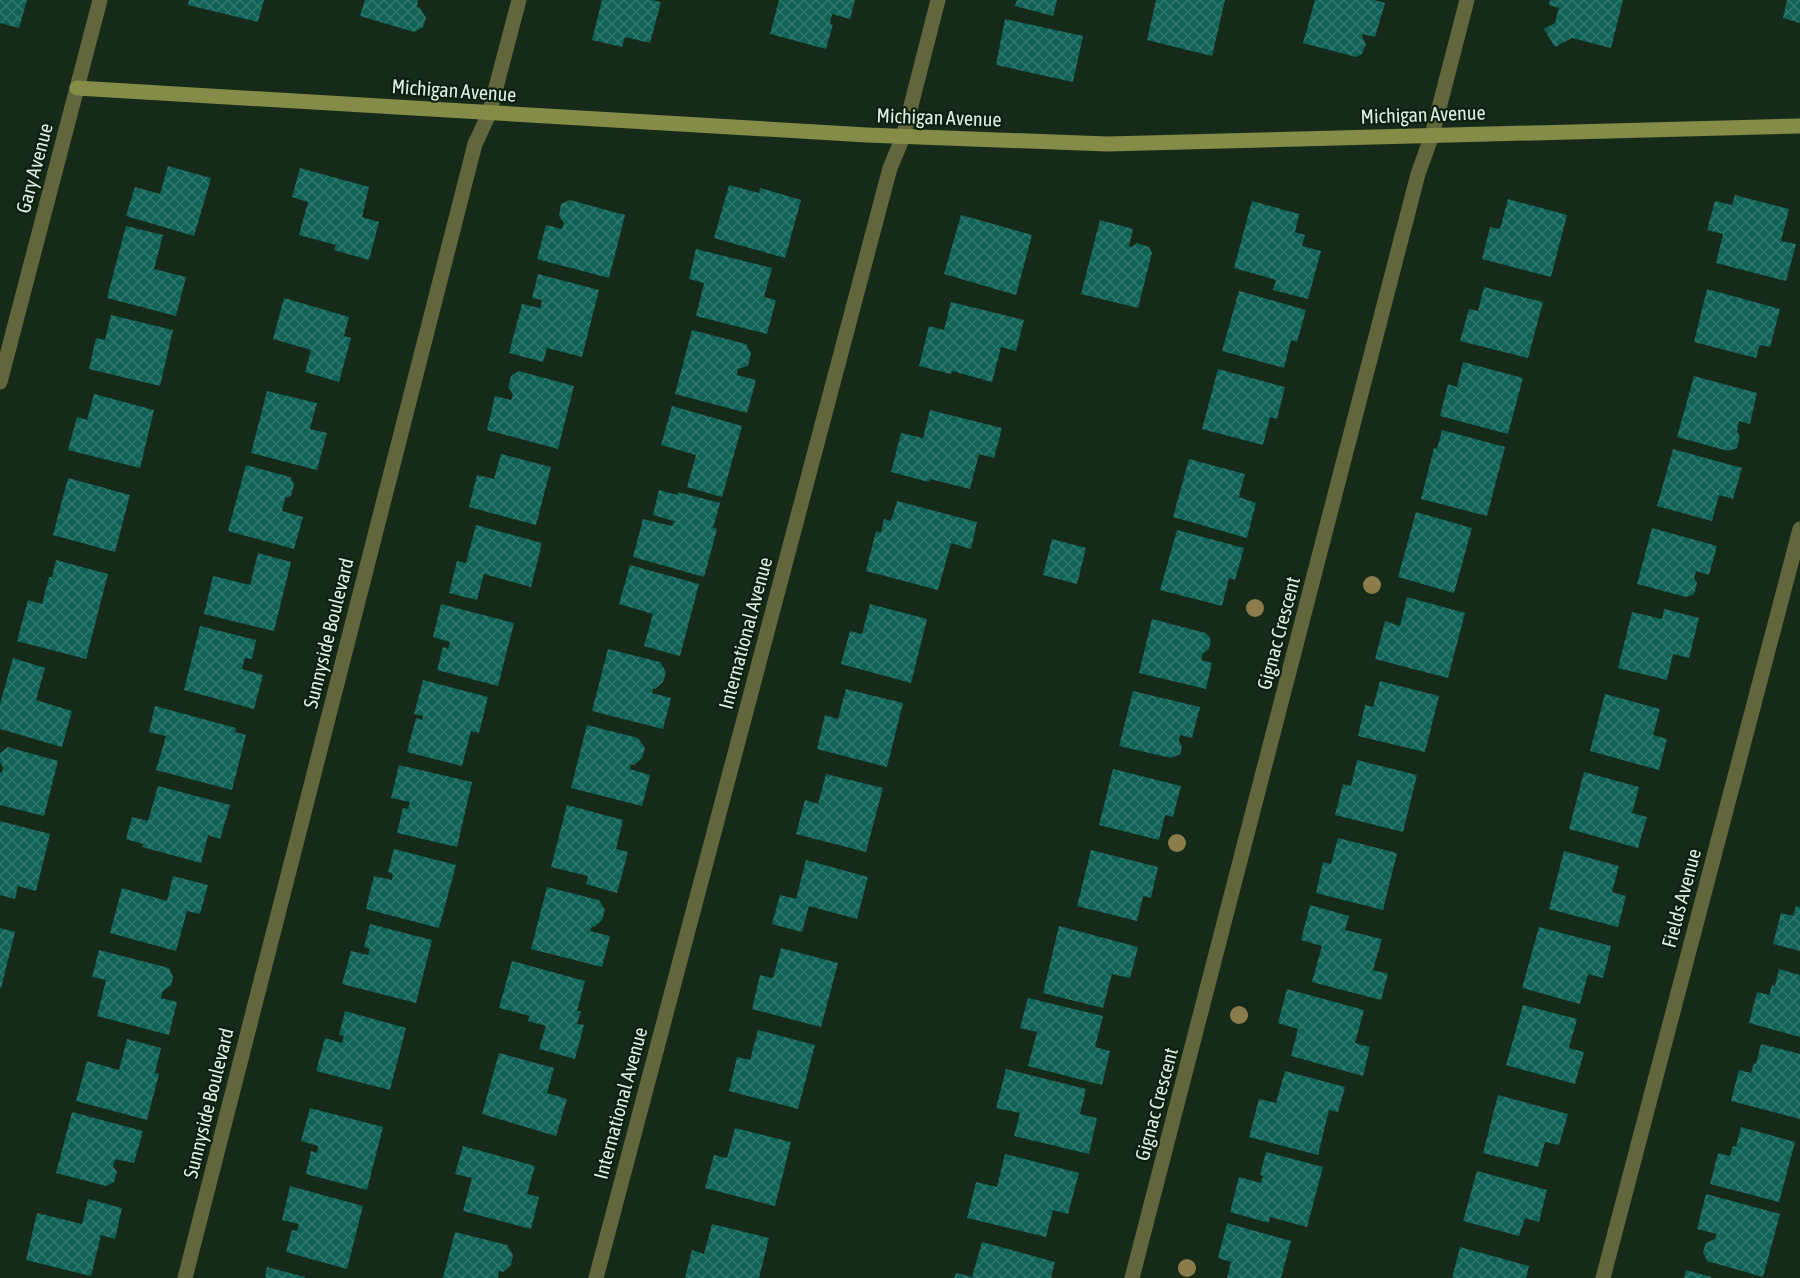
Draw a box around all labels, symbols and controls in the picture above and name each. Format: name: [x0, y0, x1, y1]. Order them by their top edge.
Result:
street label: Michigan Avenue: [391, 74, 517, 106]
street label: Michigan Avenue: [1360, 100, 1486, 128]
street label: Michigan Avenue: [876, 103, 1002, 131]
street label: Gary Avenue: [11, 121, 57, 215]
street label: International Avenue: [714, 554, 776, 712]
street label: Sunnyside Boulevard: [298, 556, 358, 710]
street label: Gignac Crescent: [1252, 574, 1304, 692]
street label: Fields Avenue: [1657, 846, 1705, 950]
street label: International Avenue: [589, 1024, 651, 1182]
street label: Sunnyside Boulevard: [178, 1026, 238, 1180]
street label: Gignac Crescent: [1130, 1045, 1182, 1163]

